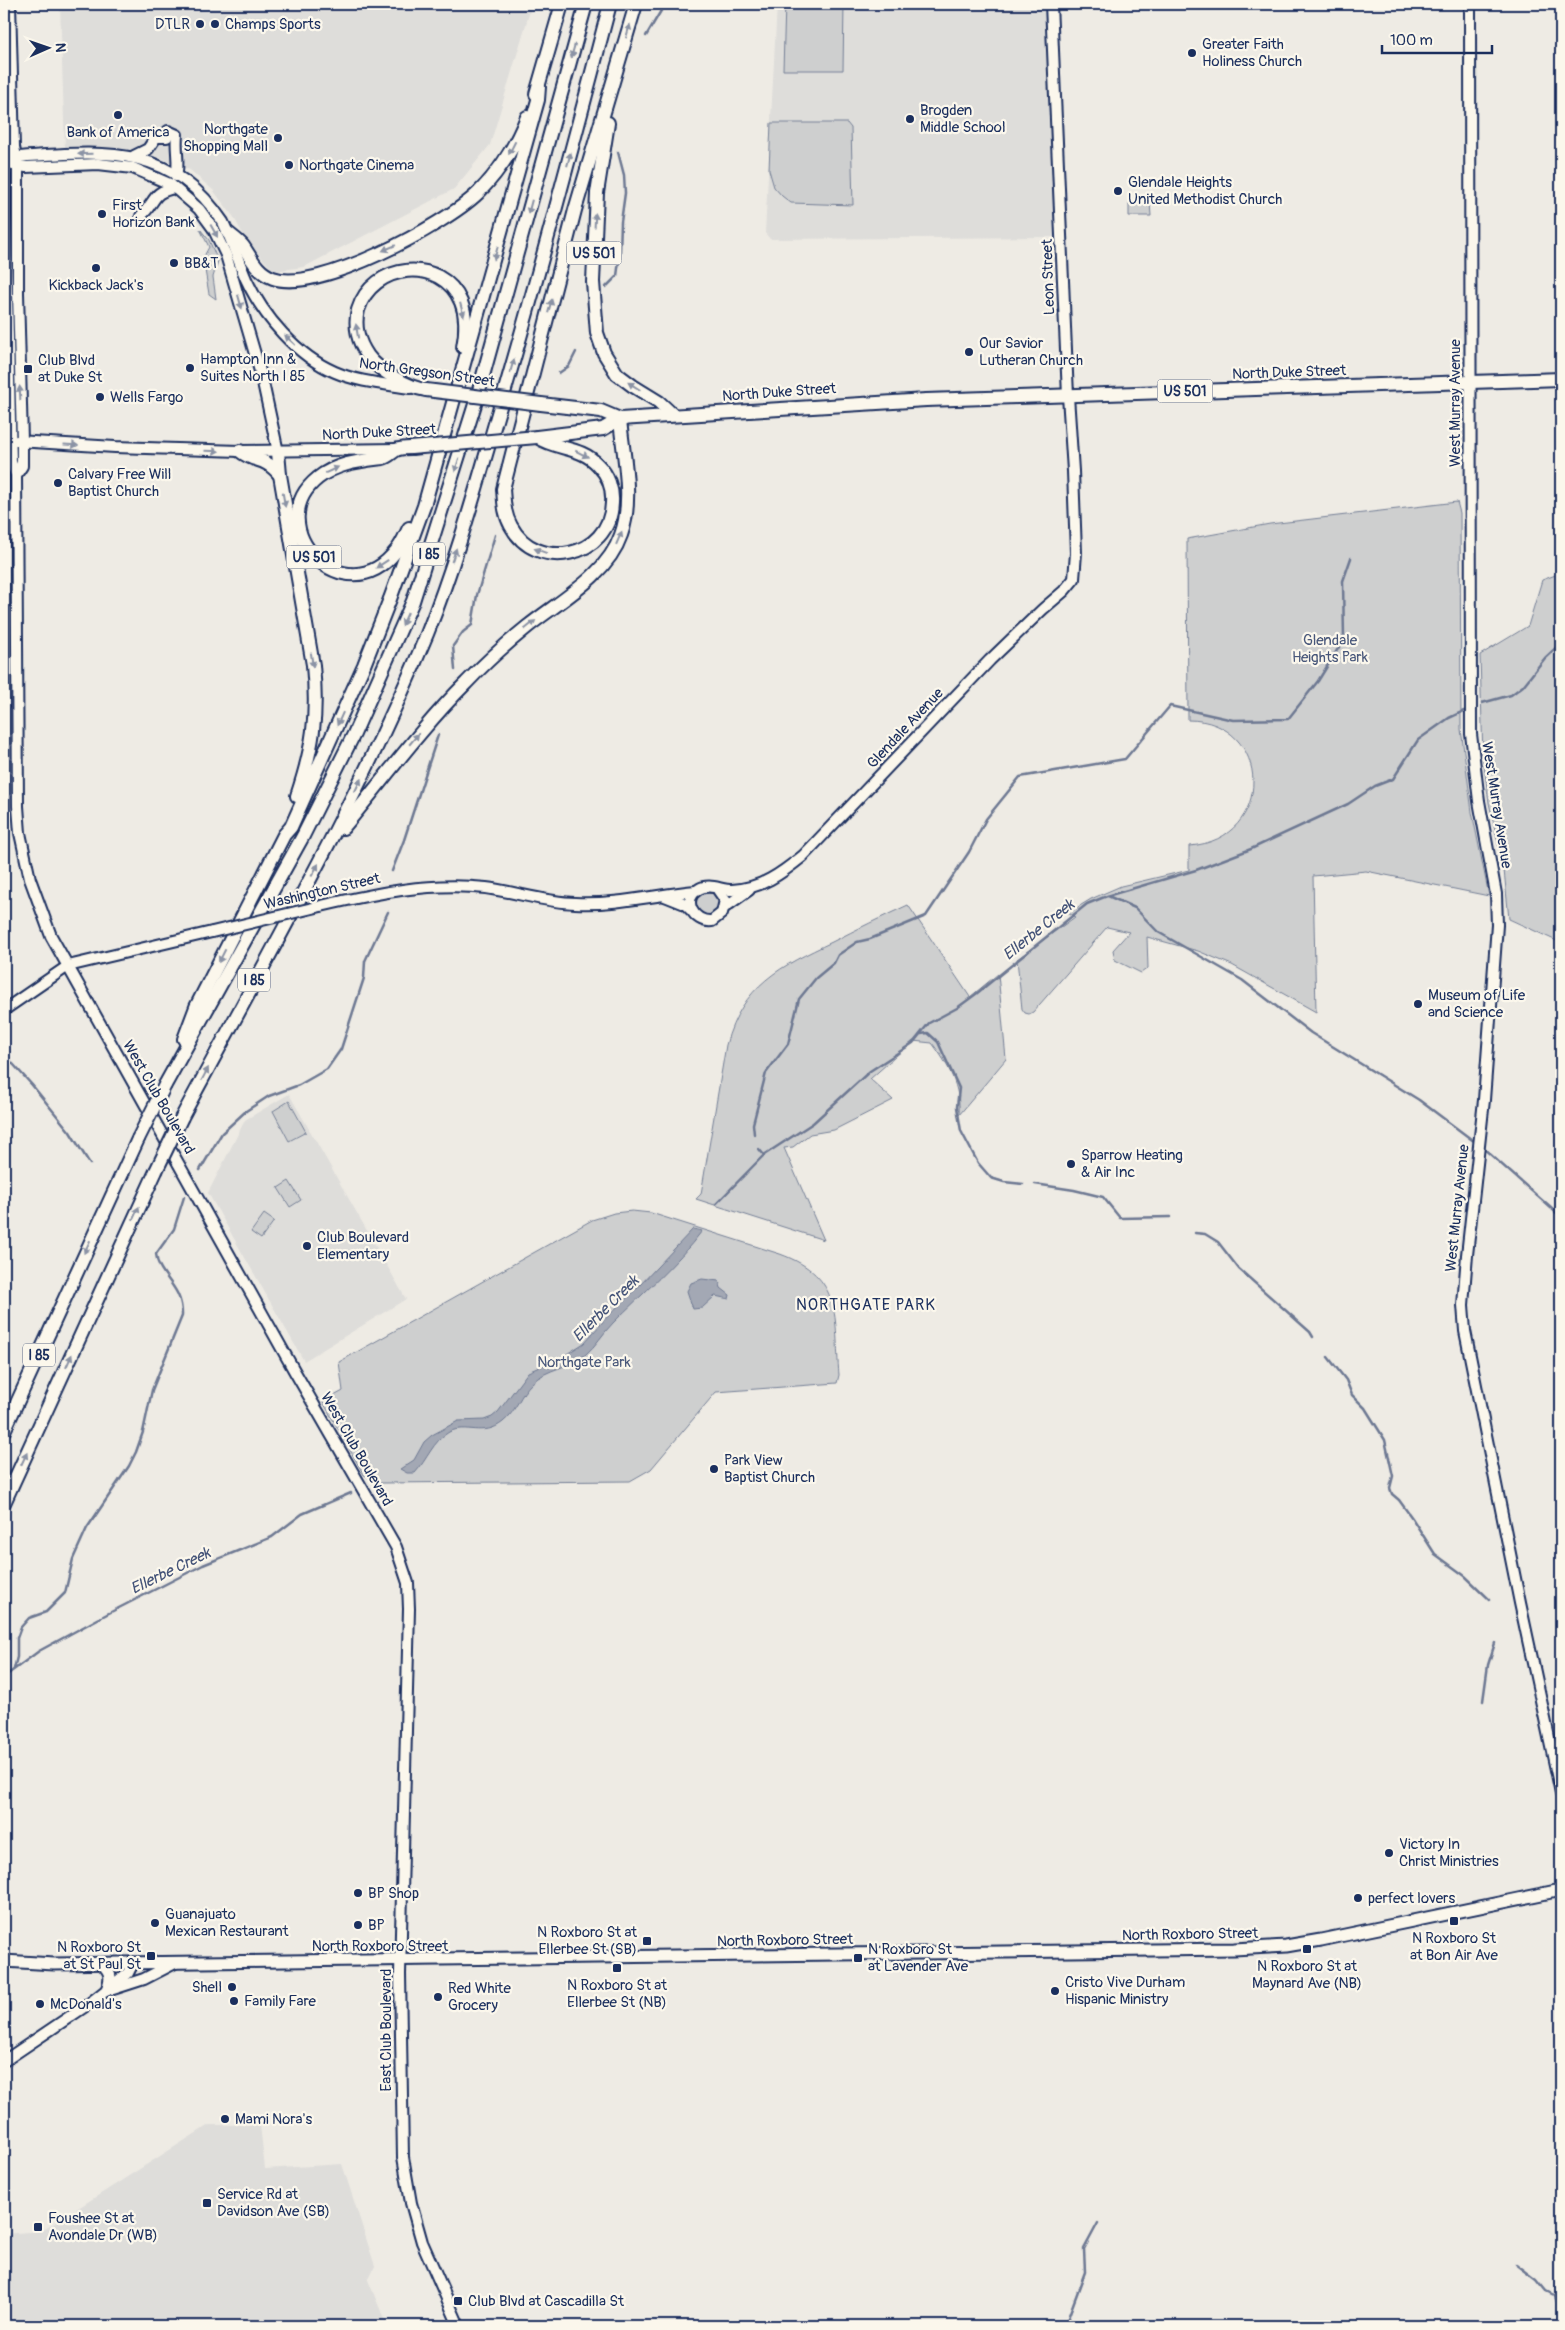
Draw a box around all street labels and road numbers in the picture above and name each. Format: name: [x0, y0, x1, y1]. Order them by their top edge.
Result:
street label: Leon Street: [1038, 238, 1059, 315]
road number: US 501: [566, 242, 622, 264]
street label: West Murray Avenue: [1446, 338, 1465, 467]
street label: North Gregson Street: [358, 354, 497, 392]
street label: North Duke Street: [1232, 361, 1347, 384]
street label: North Duke Street: [721, 379, 838, 406]
road number: US 501: [1158, 380, 1212, 402]
street label: North Duke Street: [322, 420, 437, 445]
road number: I 85: [413, 542, 445, 566]
road number: US 501: [286, 546, 342, 568]
street label: Glendale Avenue: [863, 684, 948, 773]
street label: West Murray Avenue: [1477, 740, 1516, 870]
street label: Washington Street: [262, 869, 383, 914]
road number: I 85: [238, 968, 270, 992]
street label: West Club Boulevard: [118, 1037, 199, 1158]
street label: West Murray Avenue: [1441, 1143, 1474, 1273]
road number: I 85: [23, 1344, 55, 1366]
street label: West Club Boulevard: [316, 1389, 397, 1510]
street label: North Roxboro Street: [1122, 1924, 1259, 1945]
street label: North Roxboro Street: [717, 1930, 854, 1951]
street label: North Roxboro Street: [312, 1937, 449, 1956]
street label: East Club Boulevard: [377, 1969, 396, 2091]

